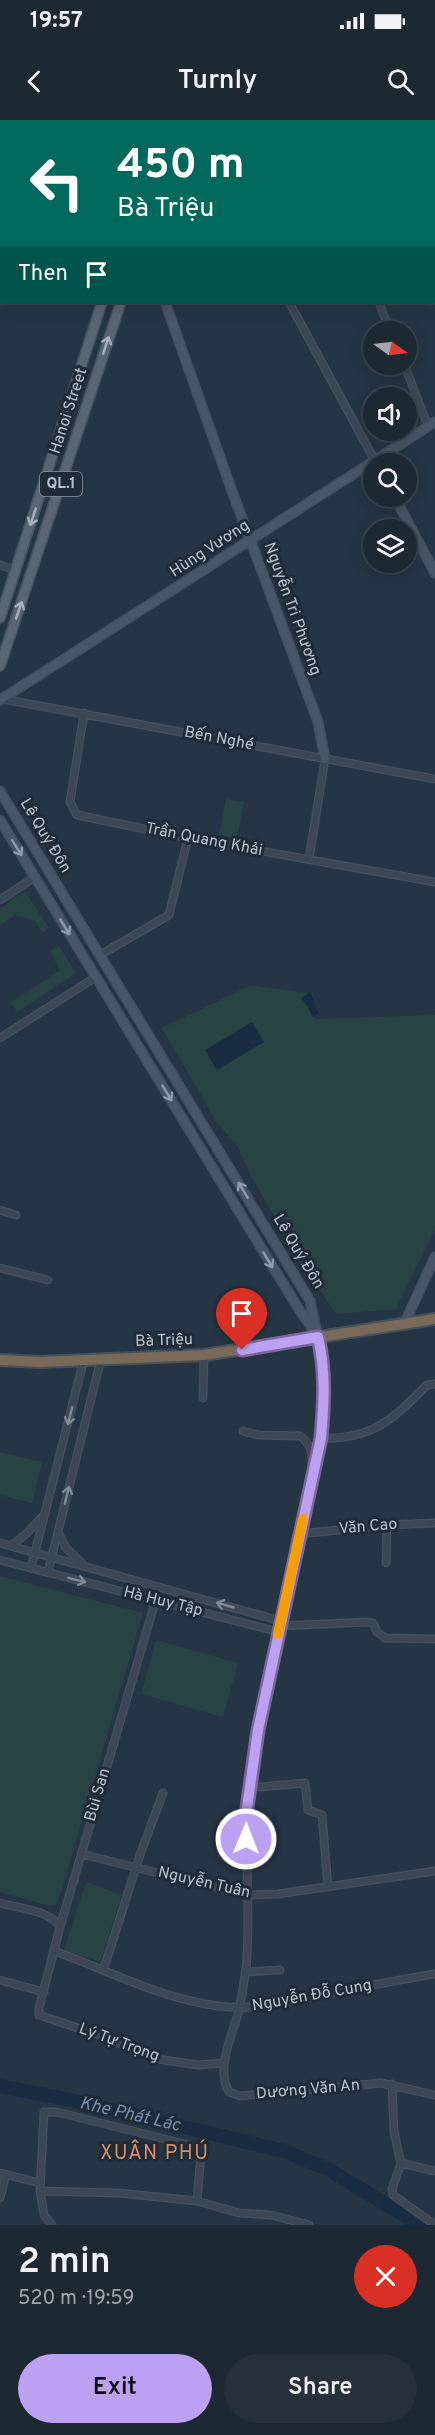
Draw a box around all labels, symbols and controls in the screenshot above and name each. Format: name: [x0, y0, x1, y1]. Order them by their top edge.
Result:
text: 19:57: [30, 8, 83, 35]
text: Turnly: [178, 64, 257, 98]
icon: back: [18, 65, 51, 98]
icon: search: [384, 65, 417, 98]
text: 450 m: [117, 140, 244, 193]
icon: left: [18, 144, 96, 222]
text: Bà Triệu: [117, 192, 215, 226]
icon: arrive: [80, 258, 113, 291]
text: Then: [18, 261, 68, 288]
north arrow: [363, 321, 417, 375]
map controls: [363, 321, 417, 573]
one-way arrow: [102, 336, 113, 355]
street label: Hanoi Street: [46, 365, 92, 457]
button: sound: [363, 387, 417, 441]
button: search: [363, 453, 417, 507]
road number: QL.1: [40, 472, 82, 496]
one-way arrow: [27, 507, 38, 526]
street label: Hùng Vương: [166, 516, 254, 582]
button: layers: [363, 519, 417, 573]
street label: Nguyễn Tri Phương: [259, 539, 327, 678]
one-way arrow: [14, 601, 25, 620]
street label: Bến Nghé: [183, 721, 256, 756]
street label: Lê Quý Đôn: [15, 795, 75, 877]
street label: Trần Quang Khải: [144, 818, 264, 861]
one-way arrow: [12, 839, 24, 856]
one-way arrow: [60, 918, 72, 935]
one-way arrow: [161, 1084, 173, 1101]
one-way arrow: [237, 1182, 249, 1199]
street label: Lê Quý Đôn: [268, 1211, 328, 1293]
one-way arrow: [263, 1251, 275, 1268]
pin: [216, 1288, 267, 1350]
icon: arrive: [225, 1297, 258, 1330]
street label: Bà Triệu: [135, 1330, 193, 1352]
one-way arrow: [64, 1406, 76, 1425]
one-way arrow: [61, 1486, 73, 1505]
street label: Văn Cao: [338, 1514, 398, 1540]
one-way arrow: [67, 1574, 86, 1586]
street label: Hà Huy Tập: [121, 1583, 205, 1621]
one-way arrow: [216, 1599, 235, 1610]
street label: Bùi San: [81, 1766, 115, 1824]
position arrow: [214, 1807, 278, 1871]
street label: Nguyễn Tuân: [156, 1861, 253, 1903]
street label: Nguyễn Đỗ Cung: [250, 1974, 373, 2016]
street label: Lý Tự Trọng: [76, 2019, 162, 2067]
street label: Dương Văn An: [255, 2076, 361, 2104]
water label: Khe Phát Lác: [77, 2092, 183, 2138]
district label: XUÂN PHÚ: [100, 2139, 210, 2167]
text: 2 min: [18, 2240, 111, 2286]
button: close: [354, 2245, 417, 2308]
text: 520 m · 19:59: [18, 2286, 135, 2312]
button: Exit: [18, 2354, 212, 2423]
button: Share: [224, 2354, 417, 2423]

